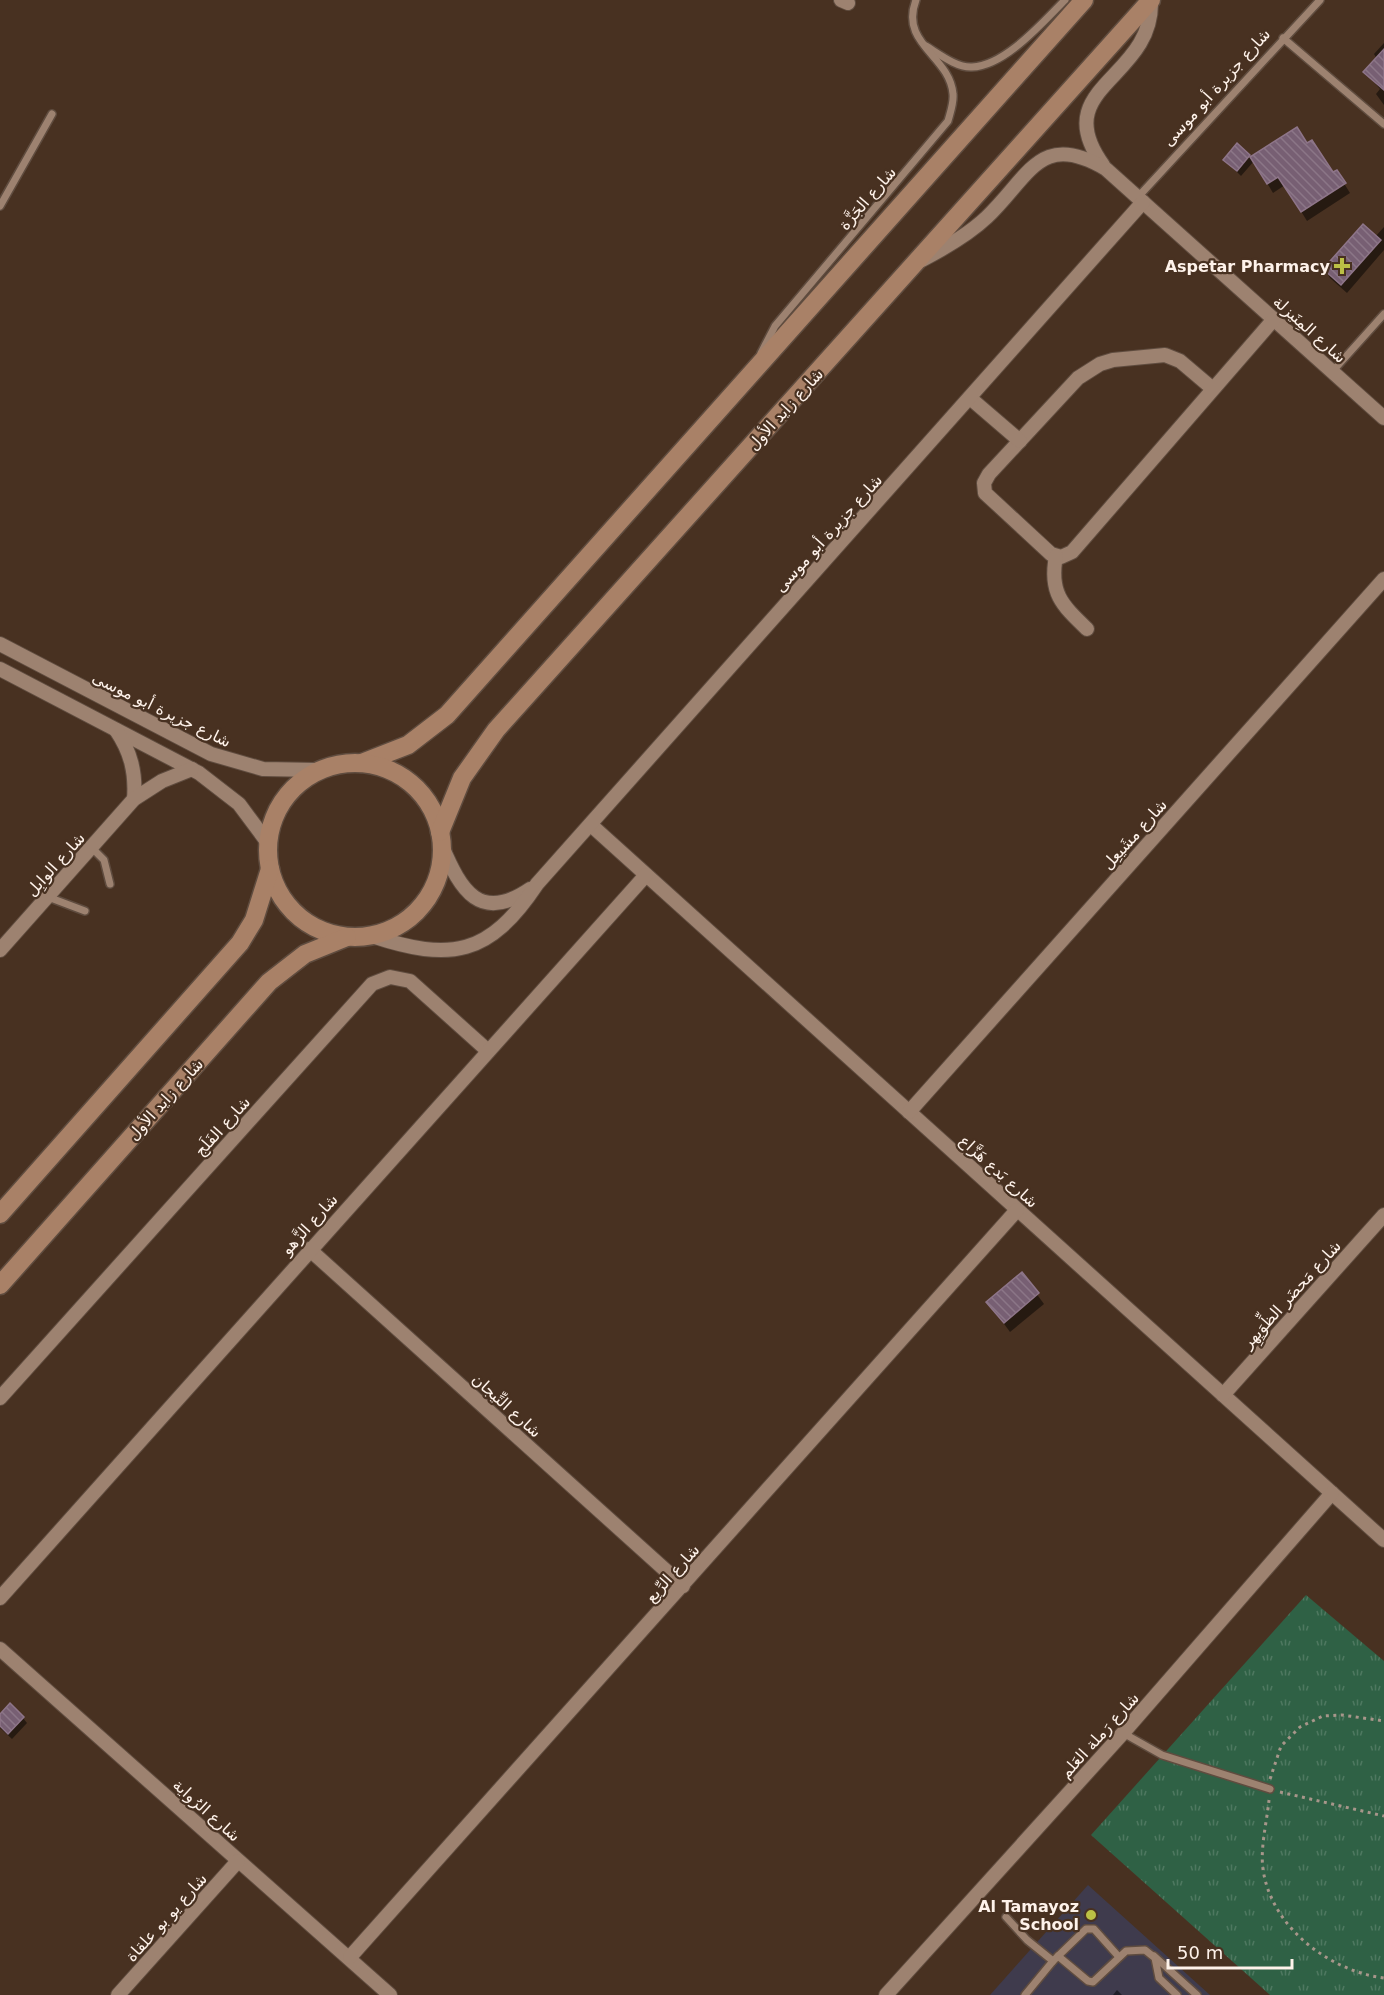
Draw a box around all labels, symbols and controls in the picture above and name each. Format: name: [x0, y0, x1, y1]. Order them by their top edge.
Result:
street label: شارع جزيرة أبو موسى: [1158, 24, 1275, 151]
street label: شارع الجَزَّة: [834, 163, 901, 234]
place label: Aspetar Pharmacy: [1165, 257, 1331, 276]
marker: Aspetar Pharmacy: [1335, 259, 1349, 273]
street label: شارع المِنَيزلة: [1269, 292, 1350, 368]
street label: شارع زايد الأول: [743, 364, 828, 455]
street label: شارع جزيرة أبو موسى: [770, 470, 887, 597]
street label: شارع جزيرة أبو موسى: [89, 667, 235, 752]
street label: شارع مشَيعِل: [1098, 795, 1172, 874]
street label: شارع الوابِل: [22, 829, 90, 901]
street label: شارع زايد الأول: [123, 1054, 208, 1145]
street label: شارع الفَلَج: [190, 1092, 255, 1161]
street label: شارع بَدع هَزَّاع: [955, 1131, 1042, 1212]
street label: شارع الزَّهو: [276, 1190, 342, 1260]
street label: شارع مَحضَر الظِّوَيِهِر: [1233, 1233, 1348, 1355]
street label: شارع التِّيجان: [467, 1369, 546, 1442]
street label: شارع الرِّيع: [641, 1540, 704, 1607]
street label: شارع رَملة العَلم: [1056, 1689, 1144, 1783]
street label: شارع الرُواية: [168, 1775, 244, 1846]
street label: شارع يو بو علقاة: [122, 1869, 212, 1966]
place label: Al Tamayoz School: [978, 1897, 1079, 1934]
marker: Al Tamayoz School: [1084, 1908, 1098, 1922]
scale bar: [1168, 1932, 1292, 1970]
text: 50 m: [1177, 1942, 1223, 1963]

